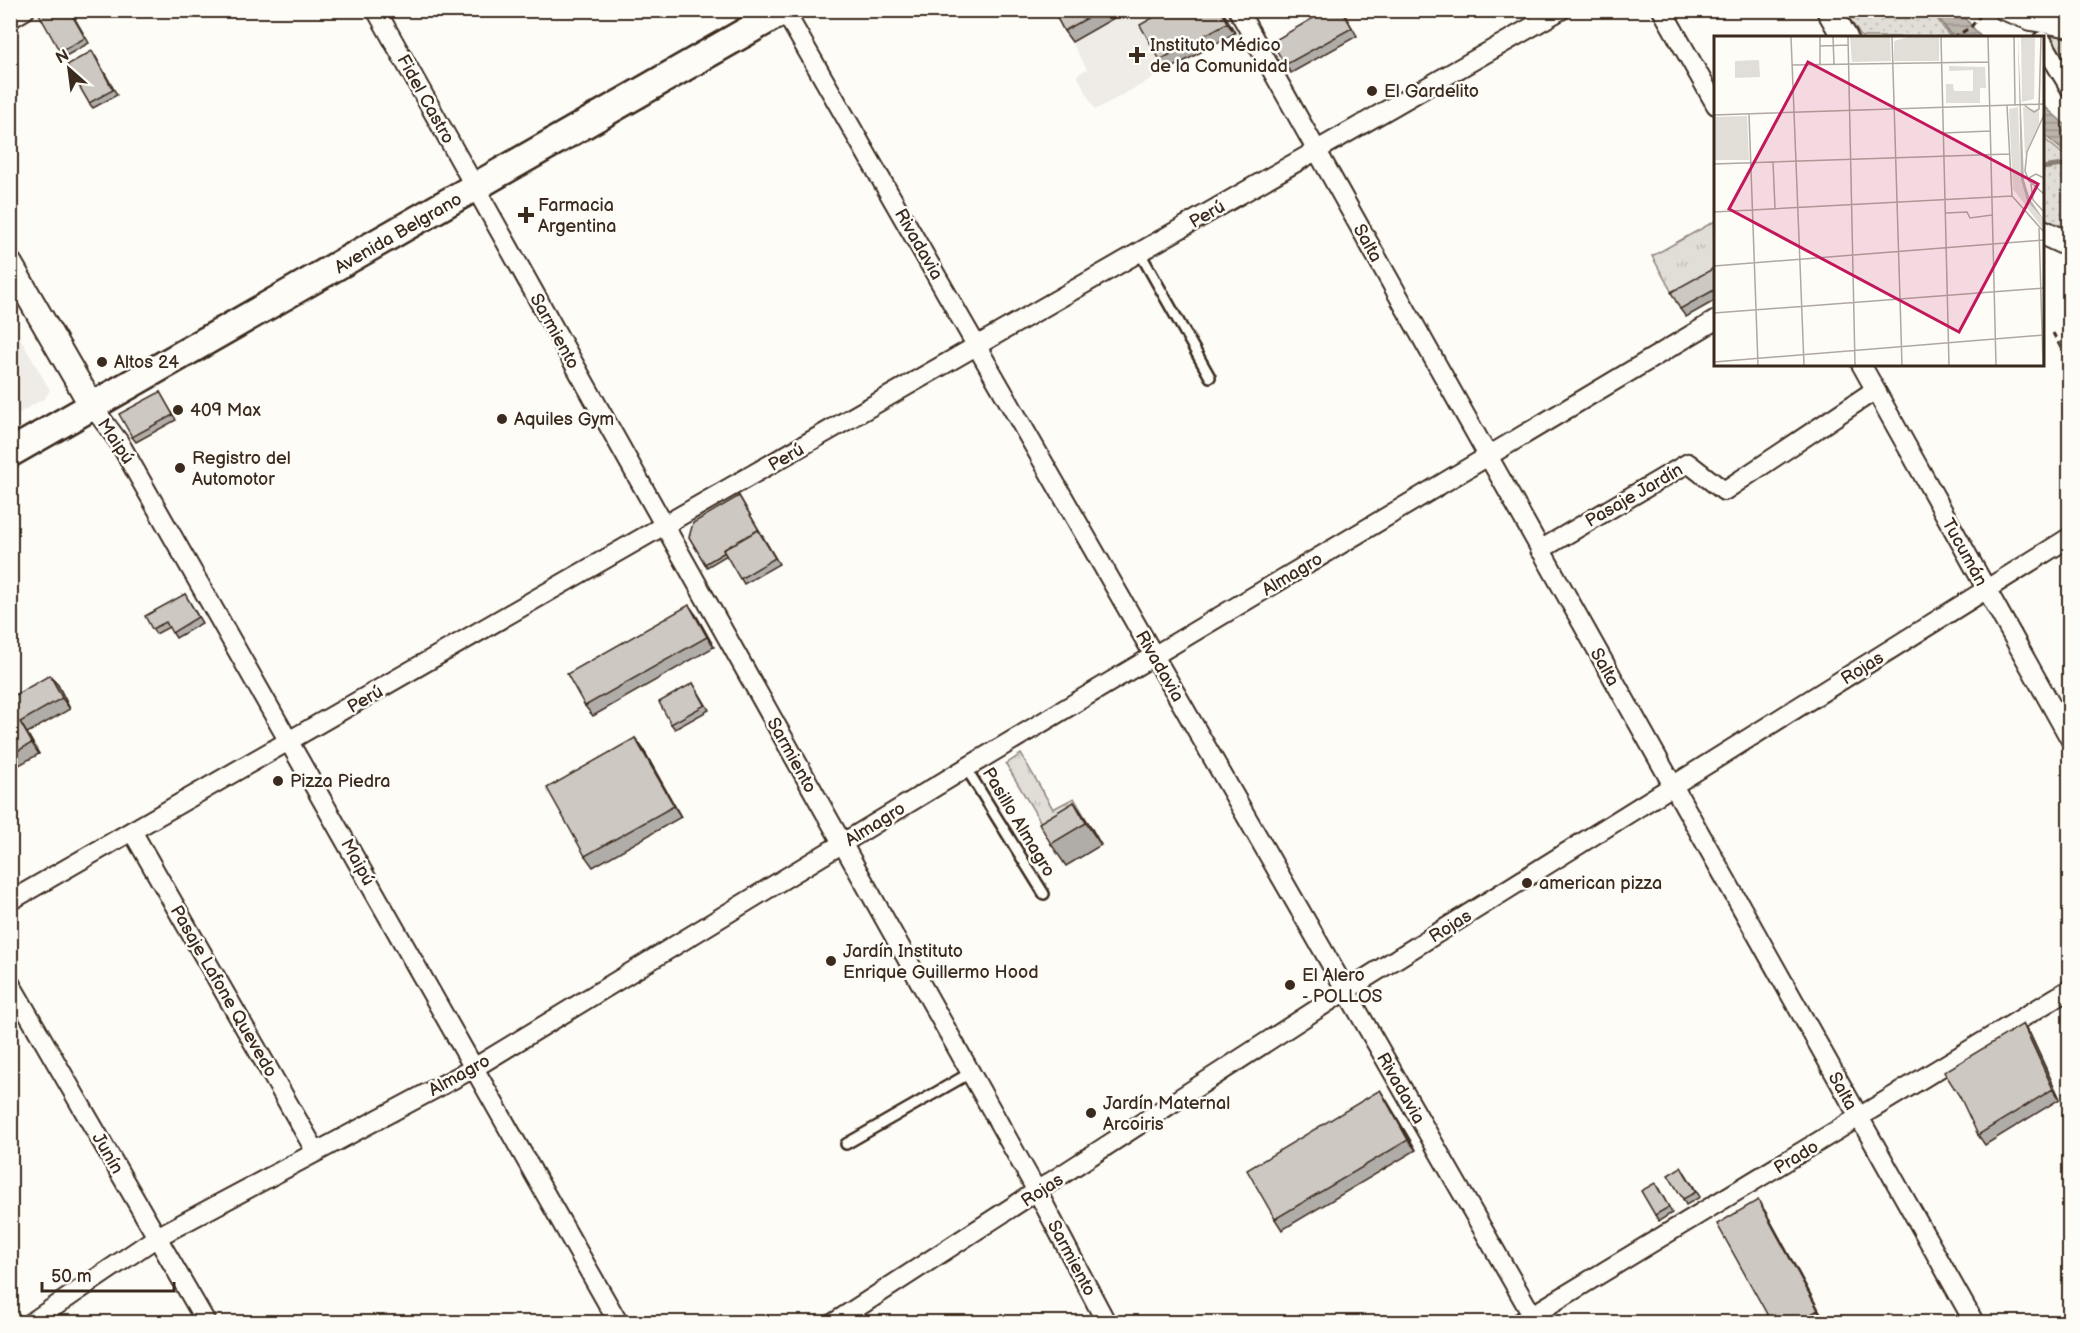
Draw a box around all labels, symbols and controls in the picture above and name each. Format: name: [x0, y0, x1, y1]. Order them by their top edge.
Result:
place label: Instituto Médico de la Comunidad: [1150, 35, 1288, 77]
inset map: [1714, 36, 2044, 366]
north arrow: [39, 39, 99, 99]
text: N: [53, 46, 72, 68]
marker: Instituto Médico de la Comunidad: [1128, 46, 1146, 64]
street label: Fidel Castro: [392, 51, 459, 147]
place label: El Gardelito: [1384, 81, 1479, 102]
marker: El Gardelito: [1365, 84, 1379, 98]
street label: Avenida Belgrano: [331, 188, 466, 278]
place label: Farmacia Argentina: [538, 195, 616, 237]
street label: Perú: [1186, 196, 1229, 233]
street label: Rivadavia: [890, 205, 947, 284]
marker: Farmacia Argentina: [519, 208, 533, 222]
street label: Salta: [1349, 221, 1387, 266]
street label: Sarmiento: [525, 290, 584, 373]
place label: Altos 24: [114, 352, 179, 373]
marker: Altos 24: [95, 355, 109, 369]
place label: 409 Max: [190, 400, 262, 421]
marker: 409 Max: [171, 403, 185, 417]
place label: Aquiles Gym: [514, 409, 614, 430]
marker: Aquiles Gym: [495, 412, 509, 426]
street label: Maipú: [93, 415, 138, 468]
street label: Perú: [765, 439, 808, 476]
place label: Registro del Automotor: [192, 448, 291, 490]
street label: Pasaje Jardín: [1582, 459, 1687, 532]
marker: Registro del Automotor: [173, 461, 187, 475]
street label: Tucumán: [1937, 515, 1992, 590]
street label: Almagro: [1258, 548, 1326, 601]
street label: Rivadavia: [1131, 627, 1188, 706]
street label: Salta: [1586, 645, 1624, 690]
street label: Rojas: [1837, 647, 1887, 690]
street label: Perú: [344, 681, 387, 718]
street label: Sarmiento: [762, 714, 821, 797]
street label: Pasillo Almagro: [978, 764, 1059, 881]
place label: Pizza Piedra: [290, 771, 390, 792]
marker: Pizza Piedra: [271, 774, 285, 788]
street label: Almagro: [841, 798, 909, 851]
street label: Maipú: [336, 835, 379, 889]
place label: american pizza: [1539, 873, 1662, 894]
marker: american pizza: [1520, 876, 1534, 890]
street label: Pasaje Lafone Quevedo: [166, 902, 281, 1081]
street label: Rojas: [1425, 905, 1475, 948]
place label: Jardín Instituto Enrique Guillermo Hood: [843, 941, 1039, 983]
marker: Jardín Instituto Enrique Guillermo Hood: [824, 954, 838, 968]
place label: El Alero - POLLOS: [1302, 965, 1383, 1007]
marker: El Alero - POLLOS: [1283, 978, 1297, 992]
street label: Rivadavia: [1372, 1049, 1429, 1128]
street label: Almagro: [425, 1050, 494, 1101]
street label: Salta: [1824, 1069, 1862, 1114]
place label: Jardín Maternal Arcoiris: [1103, 1093, 1230, 1135]
marker: Jardín Maternal Arcoiris: [1084, 1106, 1098, 1120]
street label: Junín: [87, 1129, 128, 1178]
street label: Prado: [1770, 1136, 1822, 1179]
street label: Rojas: [1017, 1169, 1067, 1212]
street label: Sarmiento: [1043, 1217, 1100, 1300]
scale bar: [42, 1255, 174, 1293]
text: 50 m: [51, 1266, 92, 1287]

